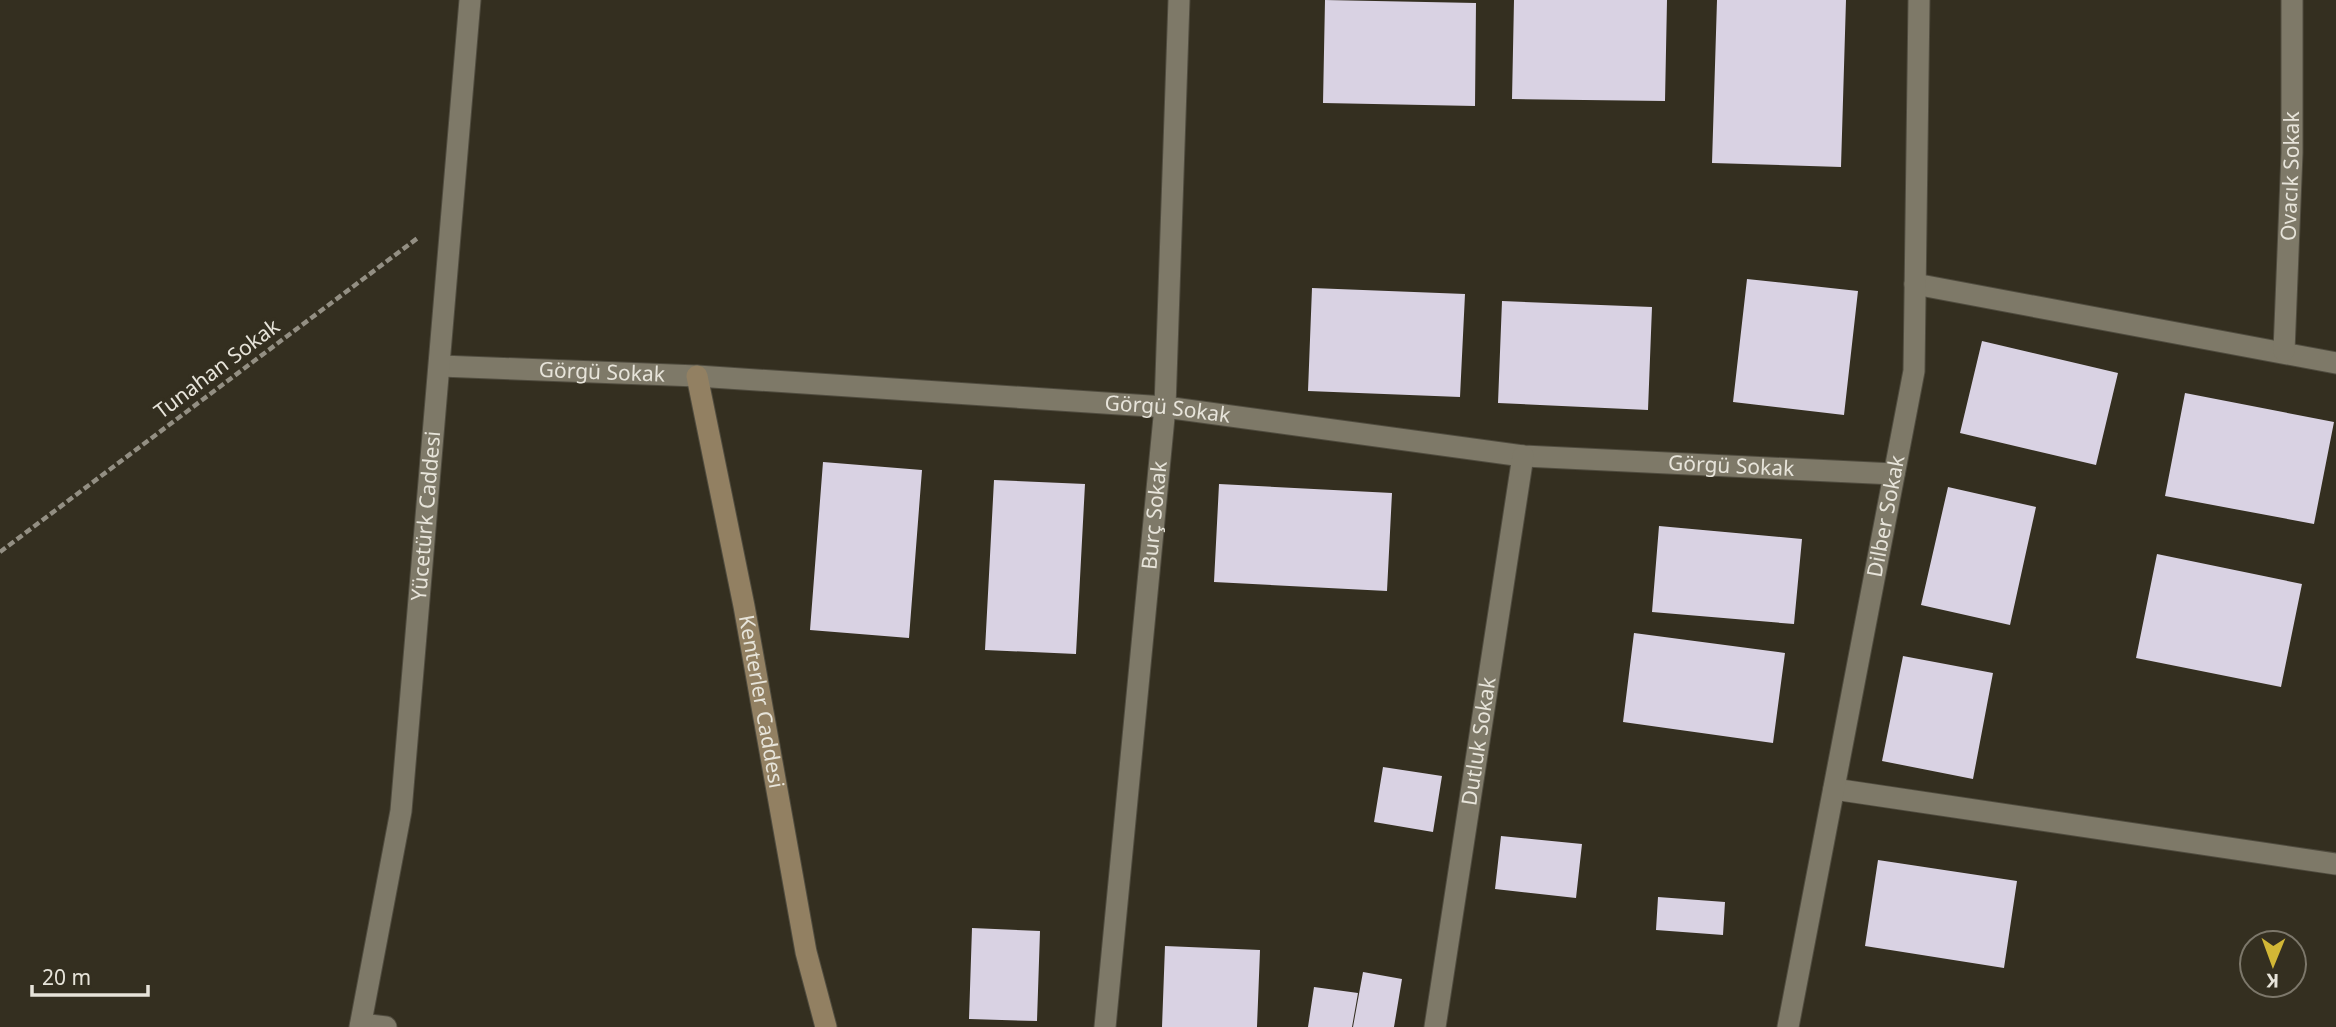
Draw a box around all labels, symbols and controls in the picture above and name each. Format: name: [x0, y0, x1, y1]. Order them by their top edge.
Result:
street label: Ovacık Sokak: [2273, 111, 2305, 241]
street label: Tunahan Sokak: [148, 311, 285, 425]
street label: Görgü Sokak: [538, 355, 666, 388]
street label: Görgü Sokak: [1104, 388, 1233, 429]
street label: Yücetürk Caddesi: [404, 430, 446, 602]
street label: Görgü Sokak: [1667, 448, 1796, 482]
street label: Dilber Sokak: [1860, 452, 1911, 579]
street label: Burç Sokak: [1134, 459, 1173, 571]
street label: Kenterler Caddesi: [733, 613, 791, 790]
street label: Dutluk Sokak: [1454, 674, 1502, 807]
north arrow: [2238, 929, 2308, 999]
scale bar: [32, 954, 147, 998]
text: 20 m: [42, 963, 91, 991]
text: K: [2266, 968, 2279, 994]

